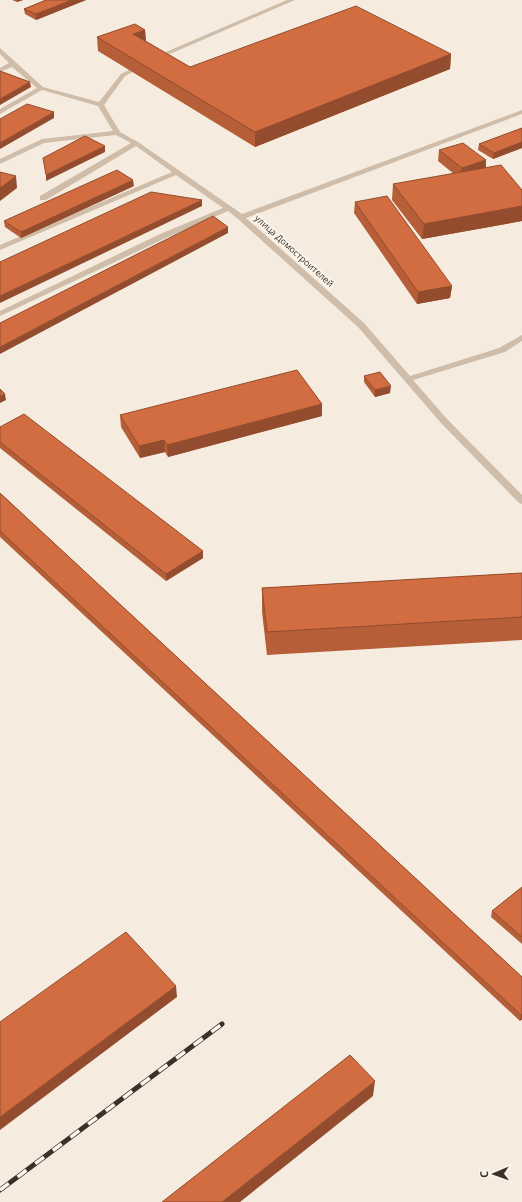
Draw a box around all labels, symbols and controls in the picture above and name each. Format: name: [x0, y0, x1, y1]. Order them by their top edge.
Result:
street label: улица Домостроителей: [252, 212, 337, 290]
north arrow: [474, 1154, 514, 1194]
text: С: [476, 1171, 491, 1178]

